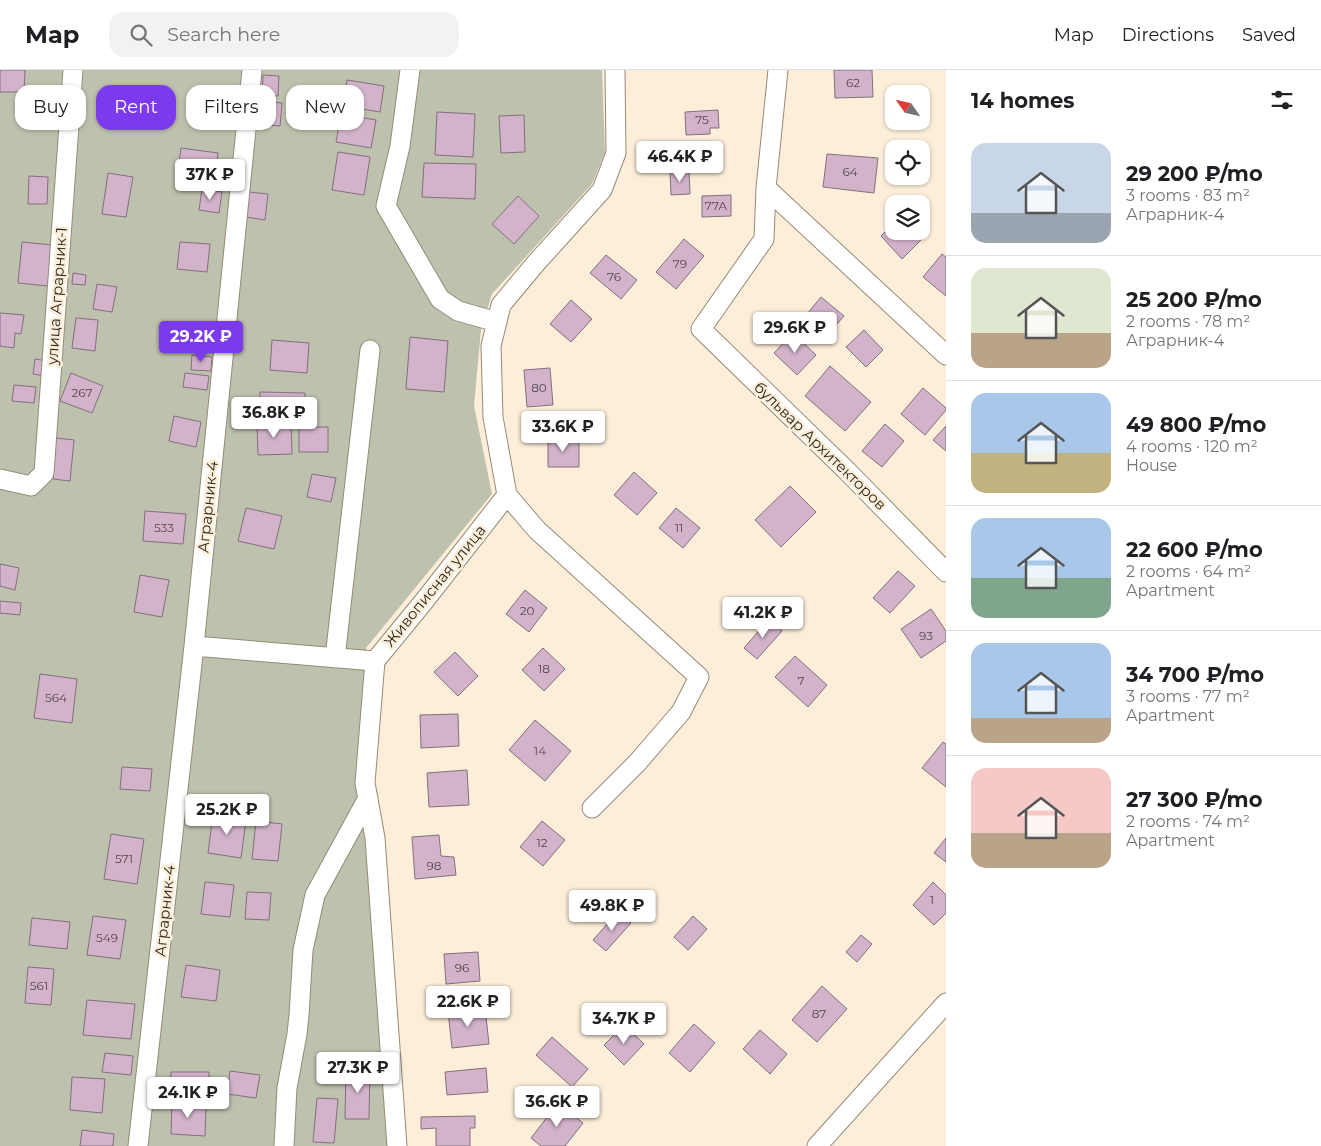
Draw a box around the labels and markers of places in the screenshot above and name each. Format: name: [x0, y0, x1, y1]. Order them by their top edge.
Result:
pin: 46.4K ₽: [634, 140, 726, 183]
pin: 37K ₽: [175, 158, 245, 201]
pin: 29.6K ₽: [749, 312, 841, 354]
pin: 29.2K ₽: [155, 320, 247, 363]
pin: 36.8K ₽: [228, 396, 320, 439]
pin: 33.6K ₽: [517, 410, 609, 453]
pin: 41.2K ₽: [717, 596, 809, 639]
pin: 25.2K ₽: [181, 794, 273, 836]
pin: 49.8K ₽: [566, 890, 658, 932]
pin: 22.6K ₽: [422, 986, 514, 1028]
pin: 34.7K ₽: [578, 1002, 670, 1045]
pin: 27.3K ₽: [312, 1052, 404, 1094]
pin: 24.1K ₽: [142, 1076, 234, 1119]
pin: 36.6K ₽: [511, 1086, 603, 1128]

